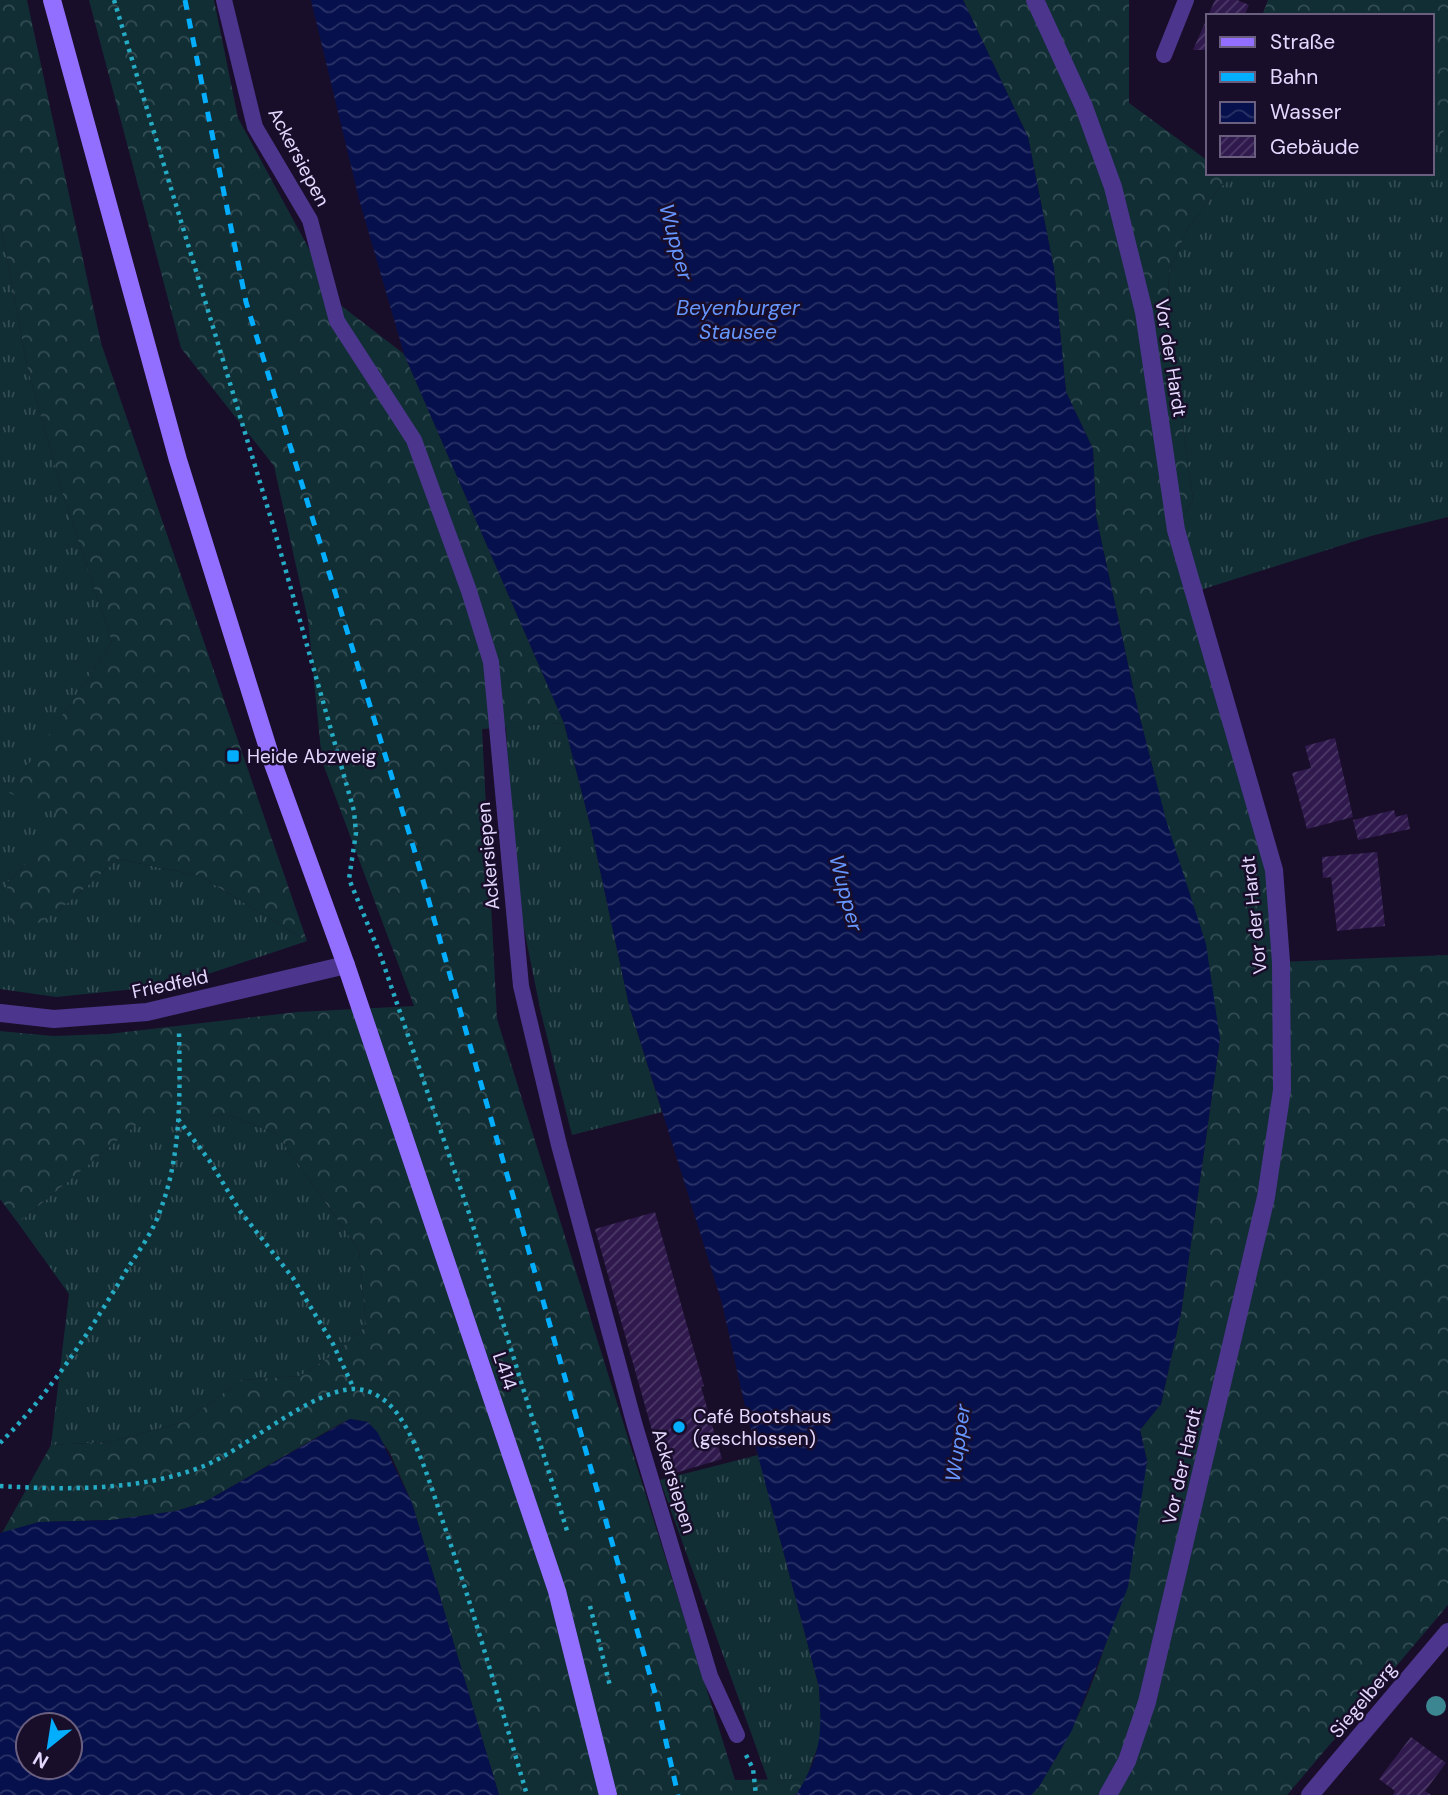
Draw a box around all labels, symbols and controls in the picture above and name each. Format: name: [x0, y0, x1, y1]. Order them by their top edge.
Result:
legend: [1206, 14, 1434, 175]
text: Straße: [1270, 28, 1335, 56]
text: Bahn: [1270, 63, 1318, 91]
text: Wasser: [1270, 98, 1342, 126]
street label: Ackersiepen: [263, 103, 335, 211]
text: Gebäude: [1270, 133, 1360, 161]
water label: Wupper: [652, 201, 700, 285]
water label: Beyenburger Stausee: [676, 294, 801, 346]
street label: Vor der Hardt: [1149, 297, 1193, 419]
place label: Heide Abzweig: [247, 744, 377, 769]
marker: Heide Abzweig: [225, 748, 241, 764]
street label: Ackersiepen: [471, 801, 505, 911]
water label: Wupper: [822, 852, 870, 936]
street label: Vor der Hardt: [1235, 855, 1273, 975]
street label: Friedfeld: [130, 964, 210, 1004]
street label: L414: [487, 1349, 523, 1393]
water label: Wupper: [939, 1401, 977, 1484]
place label: Café Bootshaus (geschlossen): [693, 1404, 831, 1451]
street label: Vor der Hardt: [1156, 1405, 1208, 1527]
marker: Café Bootshaus (geschlossen): [671, 1419, 687, 1435]
street label: Ackersiepen: [646, 1426, 702, 1536]
street label: Siegelberg: [1324, 1657, 1402, 1743]
north arrow: [14, 1711, 84, 1781]
text: N: [28, 1746, 53, 1775]

